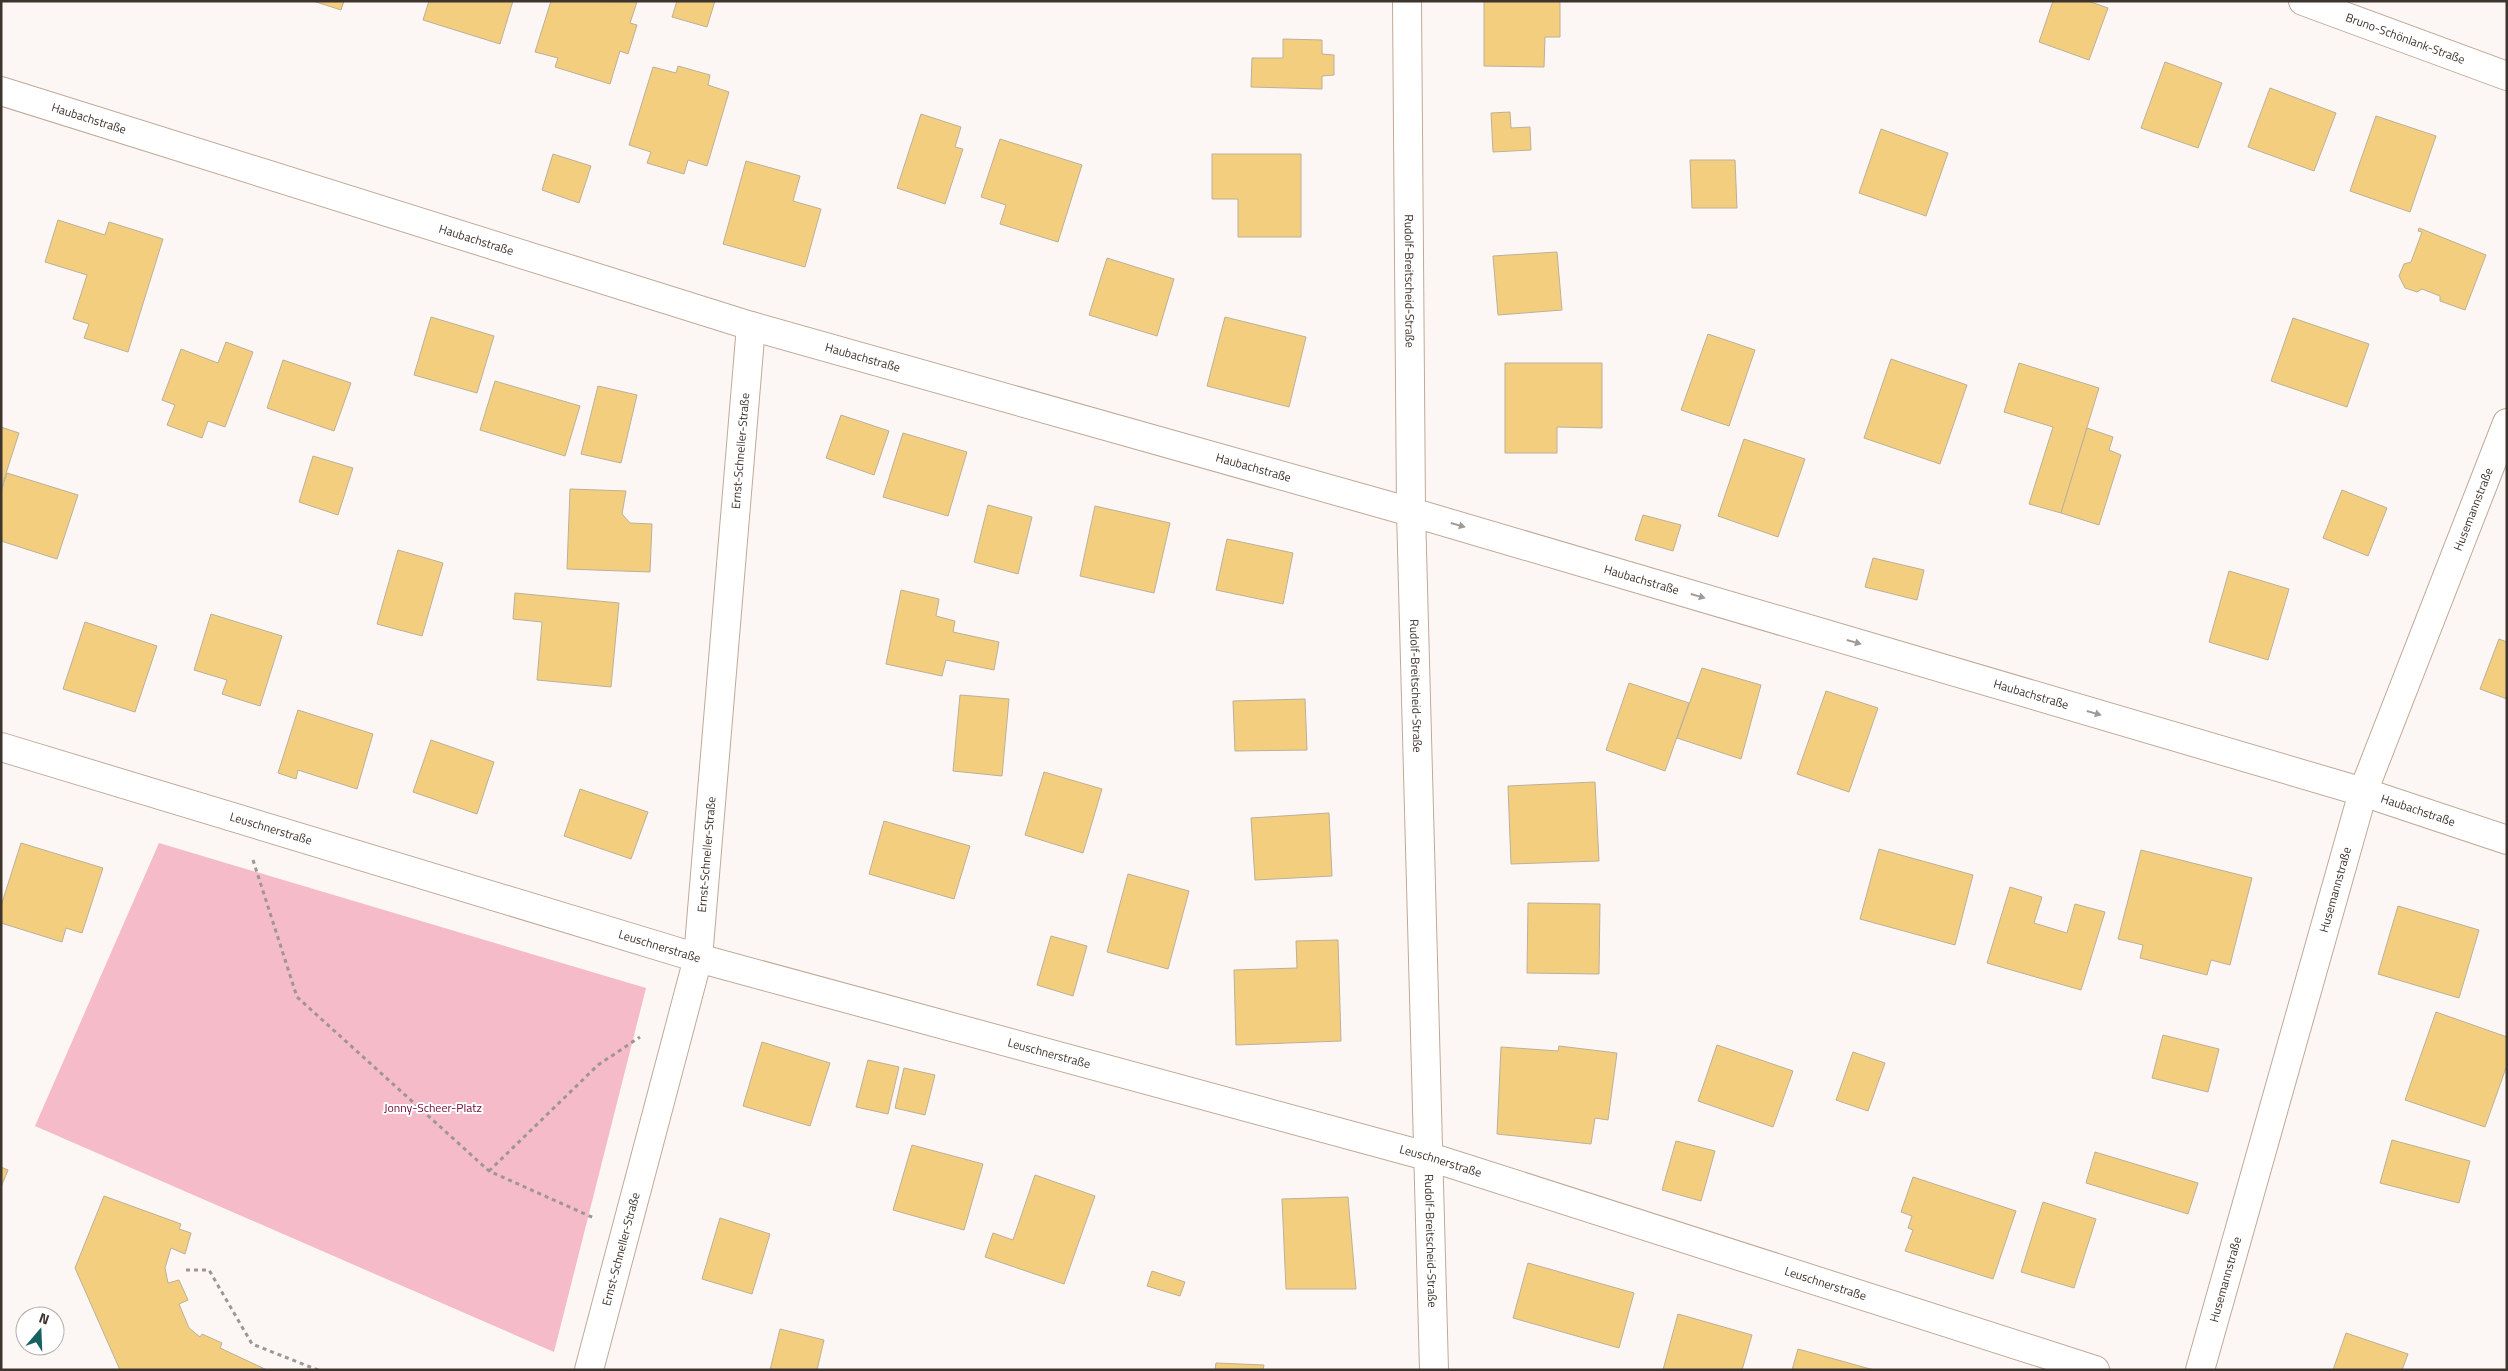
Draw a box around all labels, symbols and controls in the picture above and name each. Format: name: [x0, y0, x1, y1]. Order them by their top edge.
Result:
street label: Bruno-Schönlank-Straße: [2343, 7, 2468, 69]
street label: Haubachstraße: [49, 97, 129, 139]
street label: Rudolf-Breitscheid-Straße: [1400, 214, 1420, 348]
street label: Haubachstraße: [437, 219, 516, 260]
street label: Haubachstraße: [823, 337, 903, 377]
street label: Ernst-Schneller-Straße: [726, 392, 754, 510]
street label: Haubachstraße: [1214, 447, 1293, 487]
street label: Husemannstraße: [2448, 465, 2498, 554]
one-way arrow: [1451, 522, 1466, 530]
street label: Haubachstraße: [1602, 559, 1682, 599]
one-way arrow: [1691, 593, 1706, 601]
street label: Rudolf-Breitscheid-Straße: [1405, 619, 1427, 753]
one-way arrow: [1846, 639, 1861, 647]
street label: Haubachstraße: [1991, 674, 2071, 714]
one-way arrow: [2086, 709, 2101, 717]
street label: Haubachstraße: [2378, 789, 2458, 831]
street label: Ernst-Schneller-Straße: [692, 796, 721, 913]
street label: Leuschnerstraße: [228, 807, 314, 850]
street label: Husemannstraße: [2314, 845, 2356, 935]
street label: Leuschnerstraße: [616, 924, 703, 967]
street label: Leuschnerstraße: [1006, 1033, 1093, 1073]
park label: Jonny-Scheer-Platz: [384, 1098, 482, 1117]
street label: Leuschnerstraße: [1397, 1139, 1484, 1182]
street label: Rudolf-Breitscheid-Straße: [1420, 1174, 1442, 1308]
street label: Ernst-Schneller-Straße: [596, 1190, 645, 1308]
street label: Husemannstraße: [2204, 1234, 2246, 1324]
street label: Leuschnerstraße: [1782, 1261, 1869, 1305]
north arrow: [15, 1306, 65, 1356]
text: N: [36, 1307, 52, 1330]

